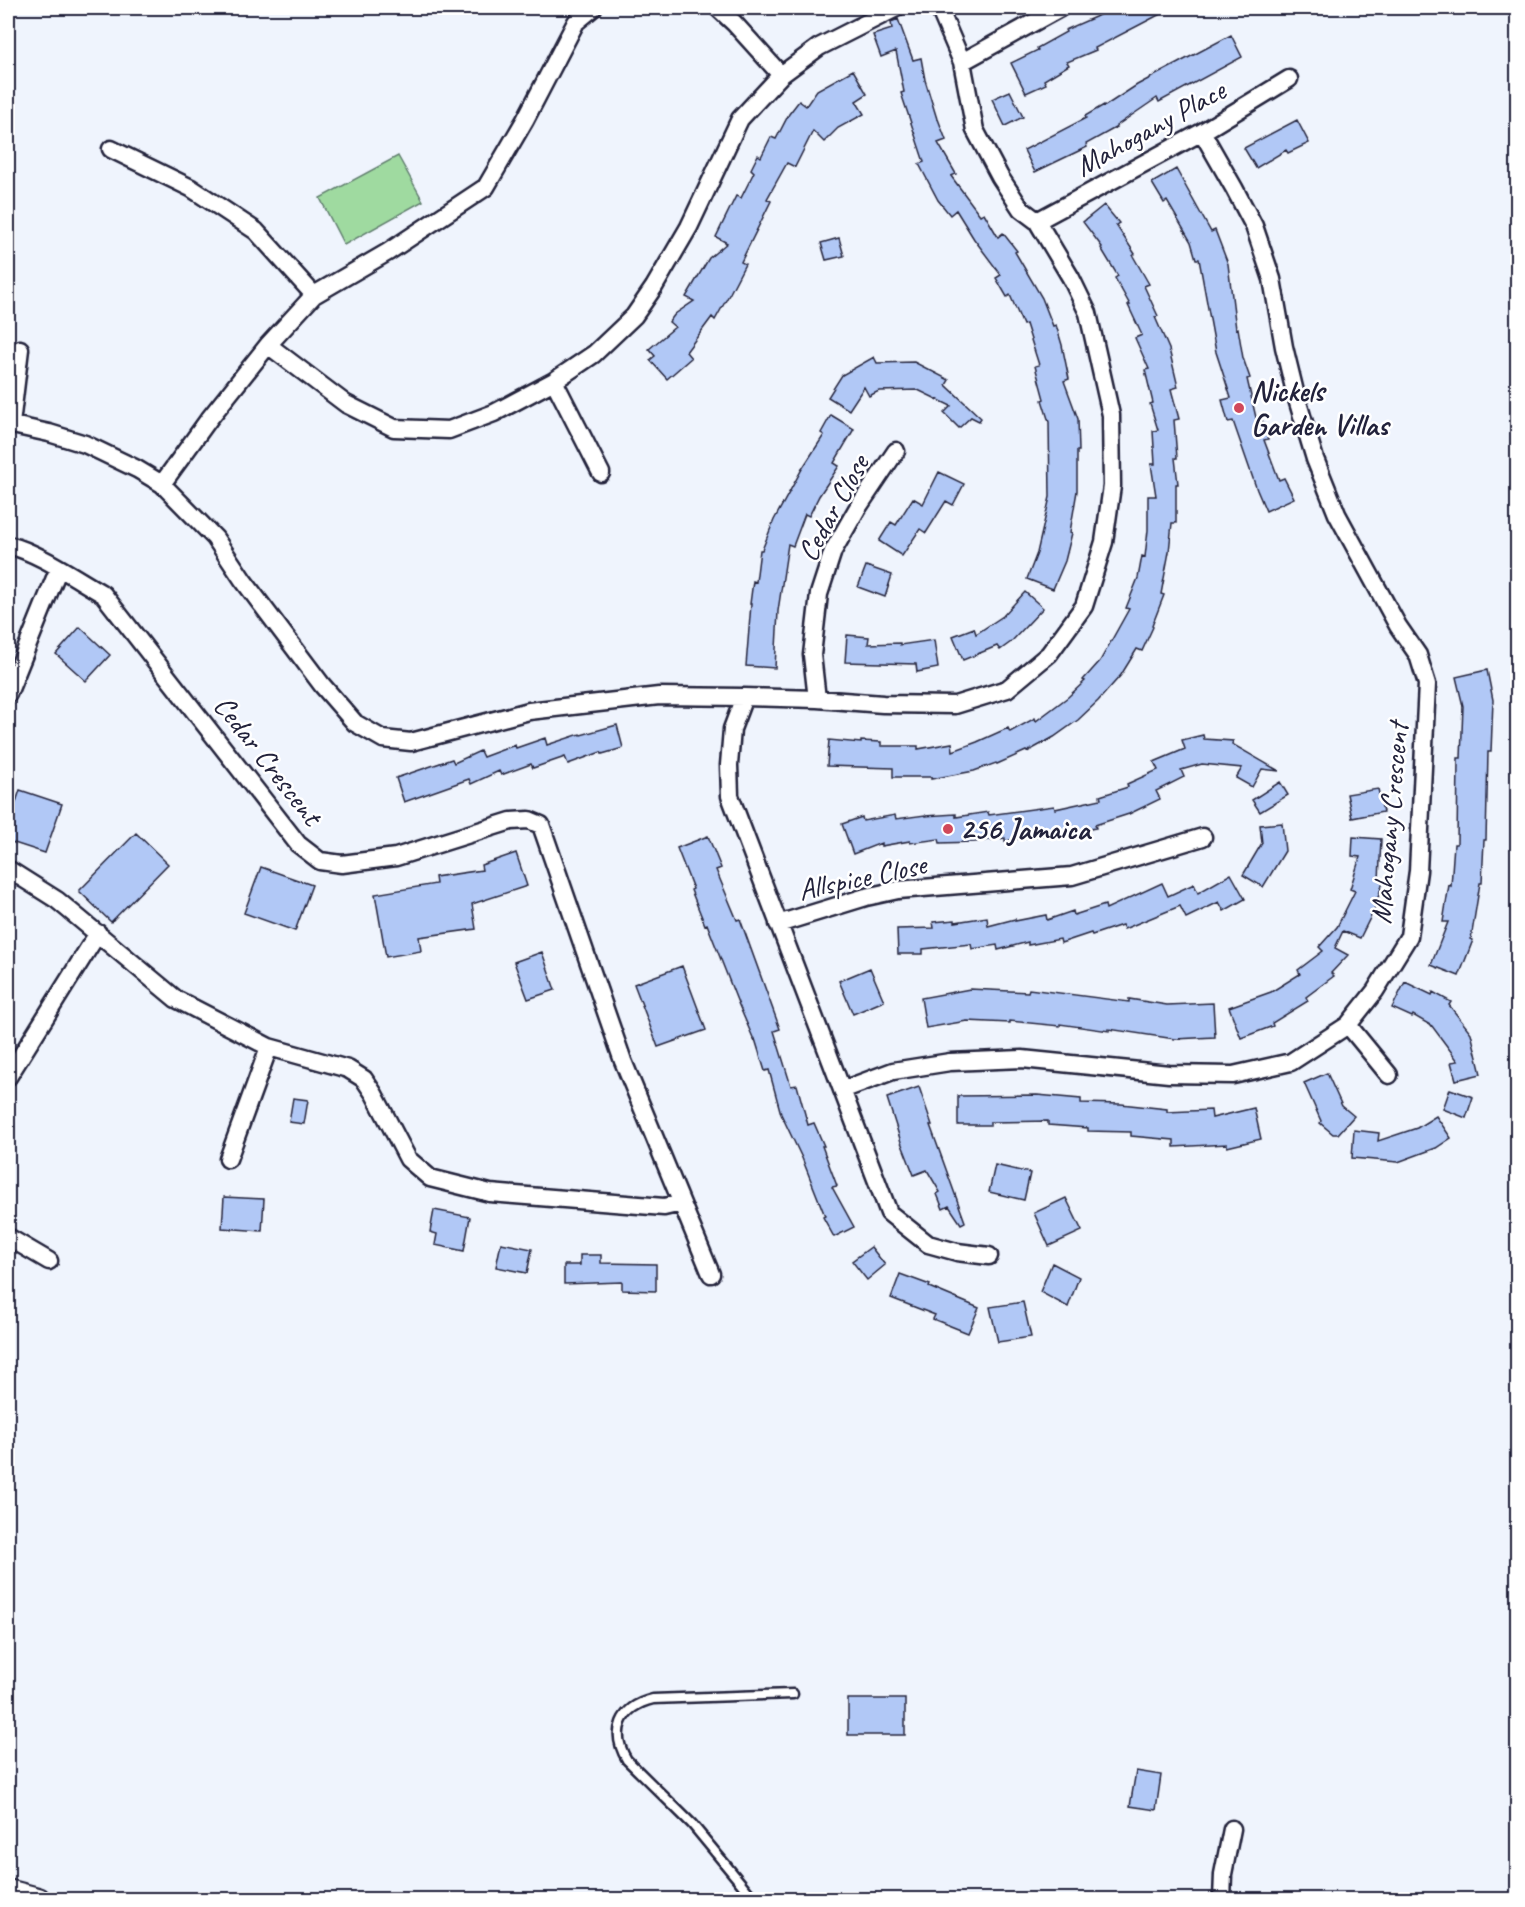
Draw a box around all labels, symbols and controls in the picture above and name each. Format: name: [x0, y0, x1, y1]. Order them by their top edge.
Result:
street label: Mahogany Place: [1068, 70, 1234, 185]
place label: Nickels Garden Villas: [1251, 372, 1392, 444]
marker: Nickels Garden Villas: [1232, 401, 1246, 415]
street label: Cedar Close: [788, 446, 879, 568]
street label: Cedar Crescent: [205, 687, 332, 835]
street label: Mahogany Crescent: [1361, 717, 1417, 925]
place label: 256 Jamaica: [960, 810, 1092, 848]
marker: 256 Jamaica: [941, 822, 955, 836]
street label: Allspice Close: [795, 844, 932, 909]

